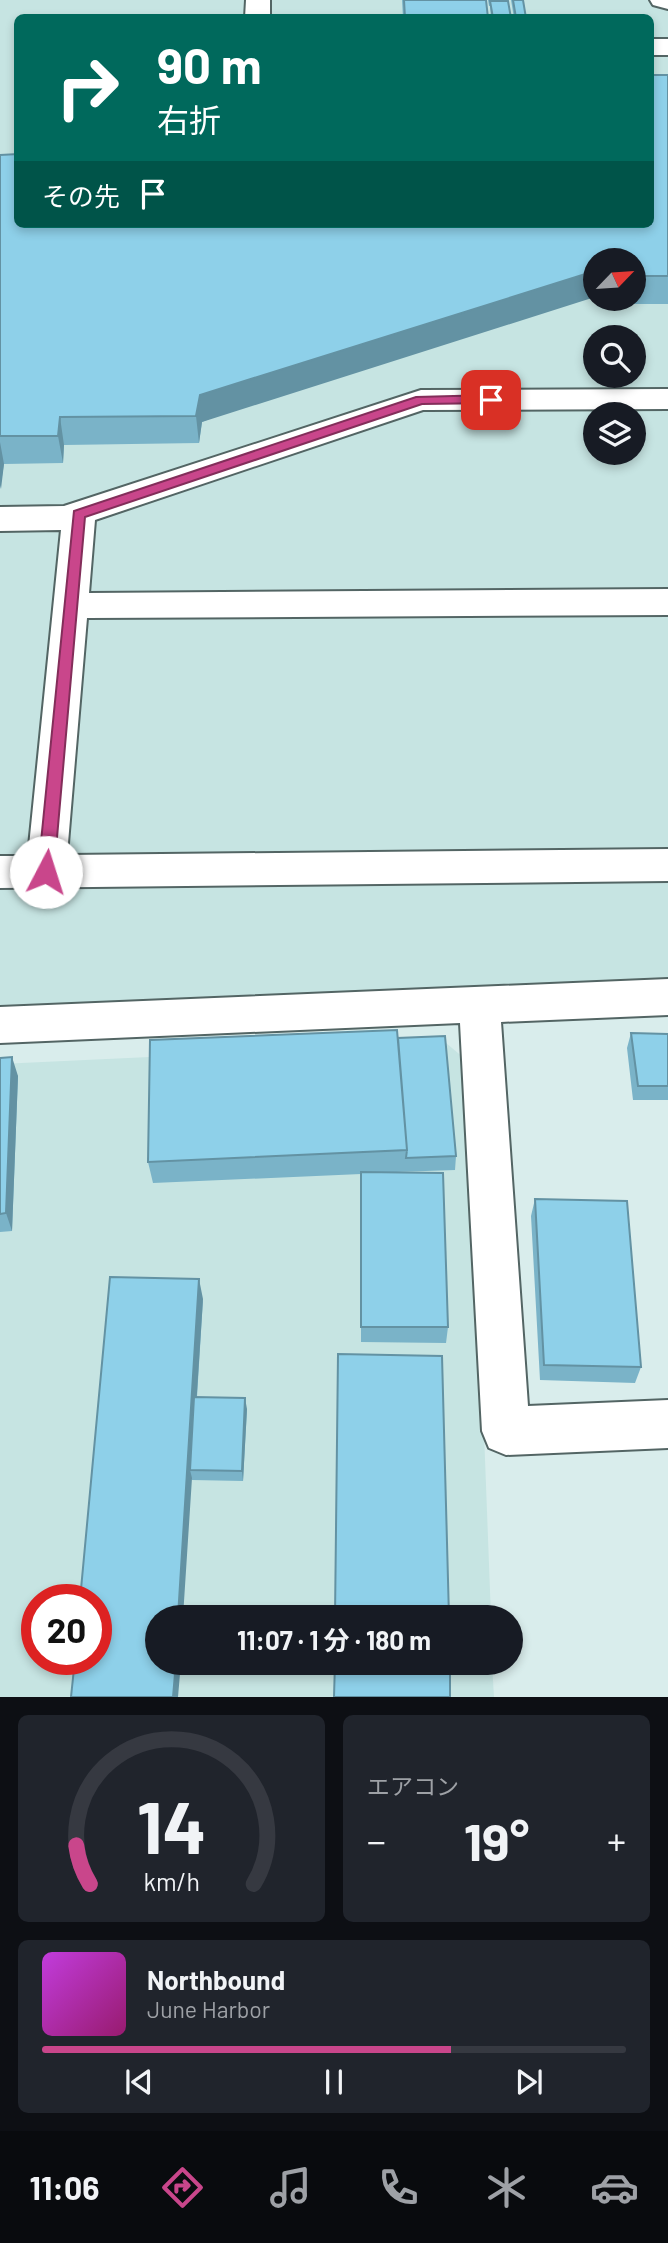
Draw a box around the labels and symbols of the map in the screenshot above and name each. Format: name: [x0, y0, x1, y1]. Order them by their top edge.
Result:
north arrow: [583, 248, 646, 312]
pin: [461, 370, 521, 430]
position arrow: [9, 835, 83, 909]
speed limit sign: 20: [21, 1584, 112, 1675]

